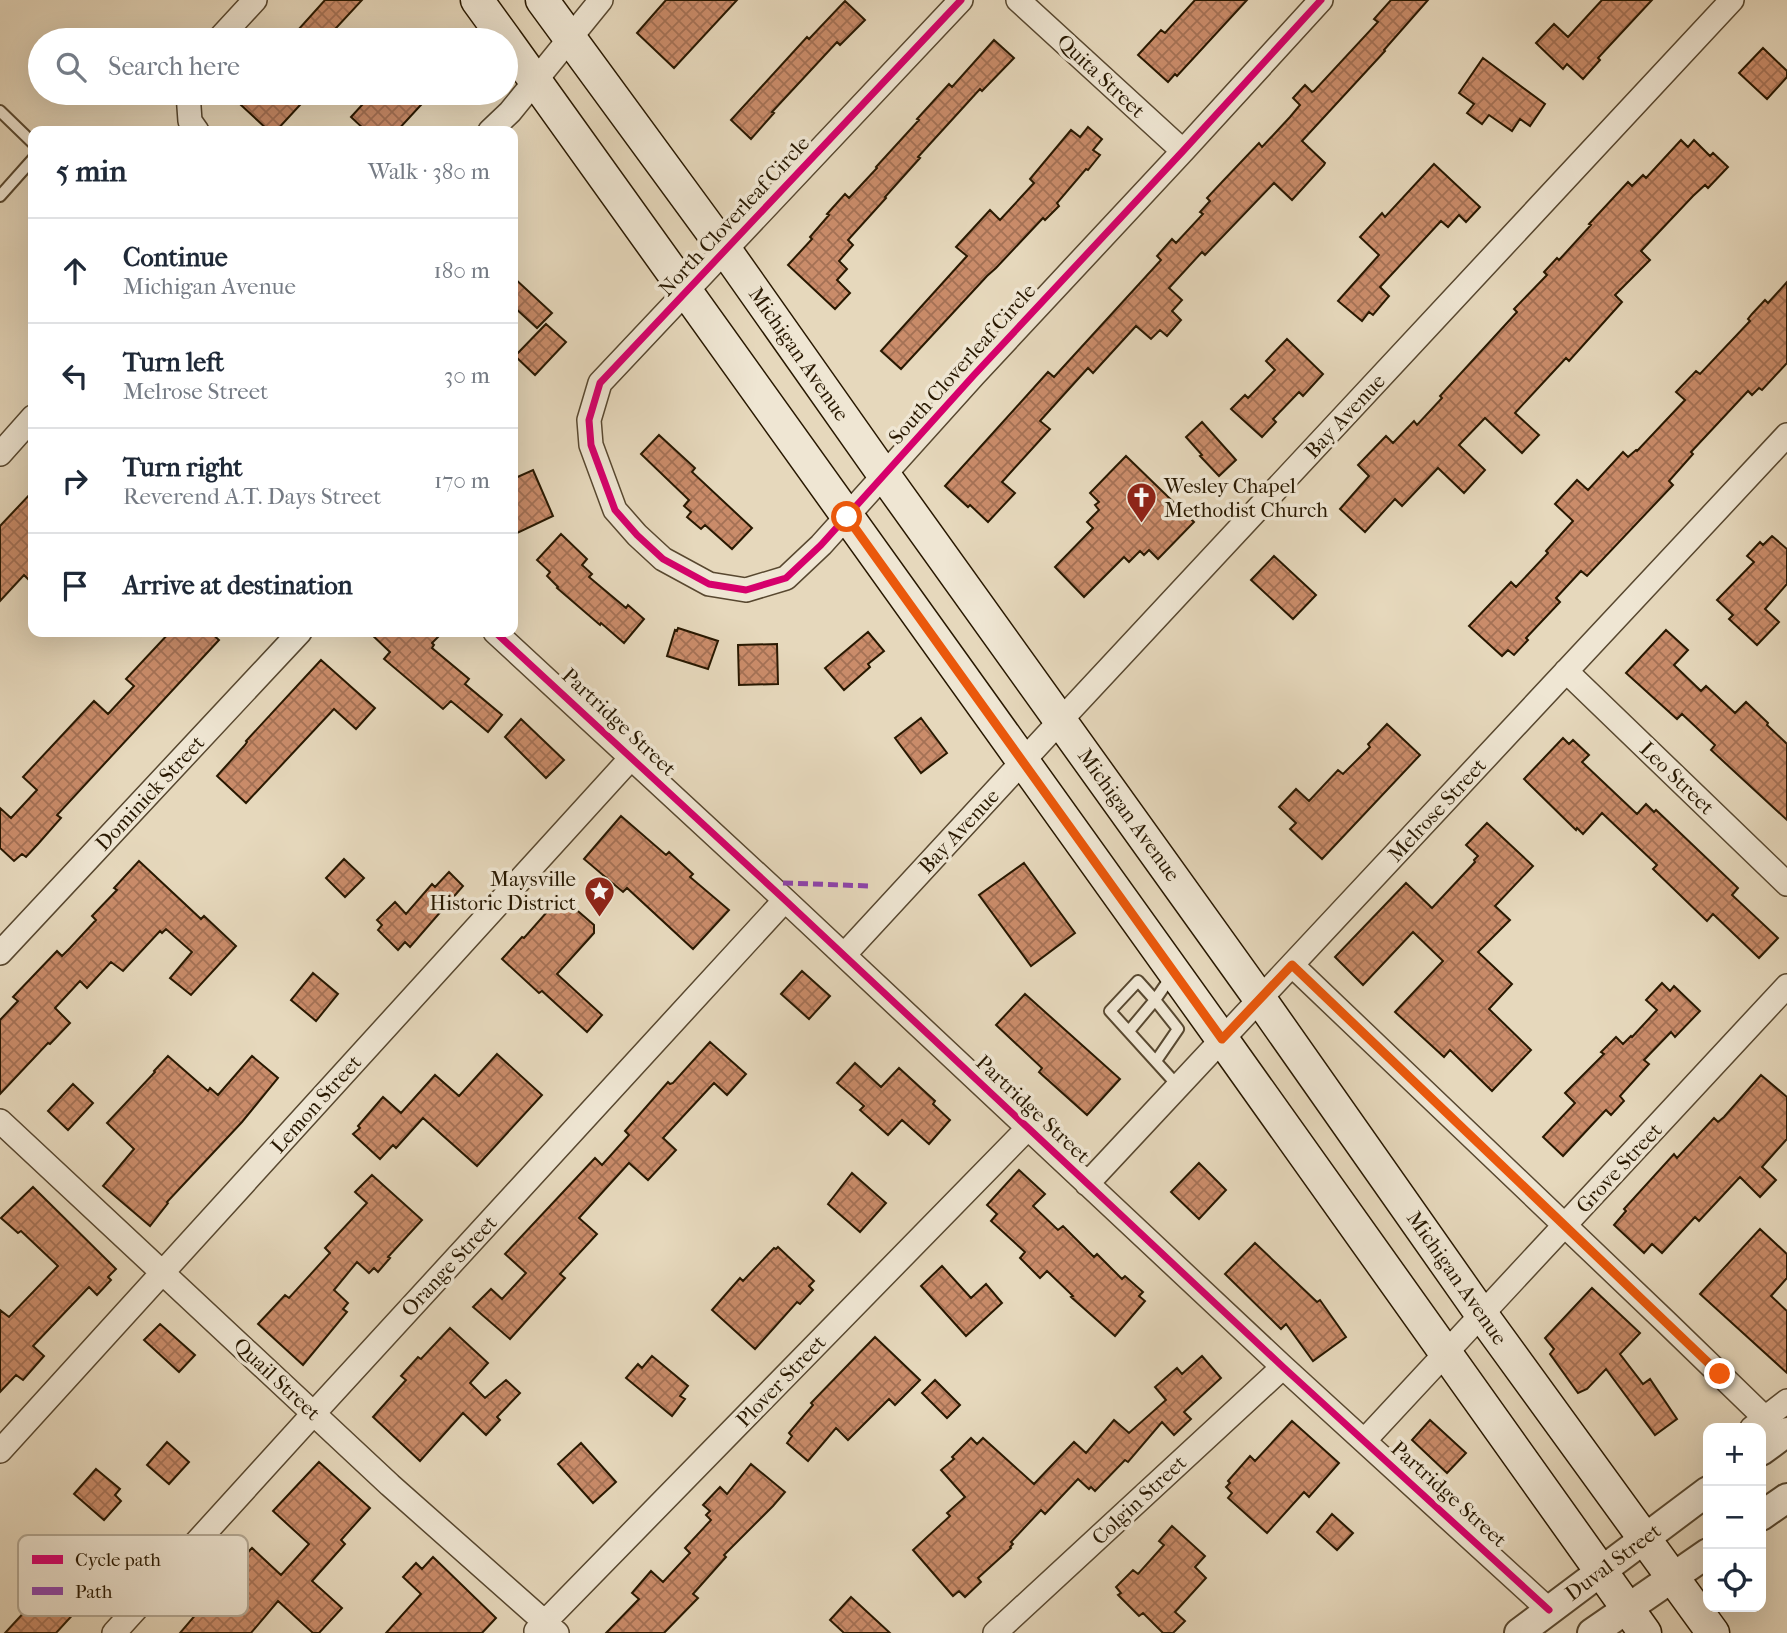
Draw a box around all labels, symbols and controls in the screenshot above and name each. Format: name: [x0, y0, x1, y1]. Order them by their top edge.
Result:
search box: [28, 28, 518, 105]
street label: Quita Street: [1052, 29, 1150, 123]
icon: search: [52, 48, 90, 86]
text: Search here: [108, 51, 240, 82]
street label: North Cloverleaf Circle: [654, 131, 814, 301]
text: 5 min: [56, 154, 127, 189]
text: Walk · 380 m: [368, 158, 490, 185]
text: Continue: [123, 242, 228, 273]
icon: ahead: [56, 252, 94, 290]
text: 180 m: [433, 257, 490, 284]
text: Michigan Avenue: [123, 273, 296, 300]
street label: South Cloverleaf Circle: [884, 279, 1040, 449]
street label: Michigan Avenue: [744, 282, 854, 426]
text: Turn left: [123, 347, 224, 378]
icon: left: [56, 357, 94, 395]
text: 30 m: [444, 362, 490, 389]
street label: Bay Avenue: [1300, 369, 1390, 463]
text: Melrose Street: [123, 378, 268, 405]
text: Turn right: [123, 452, 243, 483]
icon: right: [56, 462, 94, 500]
text: 170 m: [434, 467, 490, 494]
place label: Wesley Chapel Methodist Church: [1163, 474, 1328, 522]
church icon: Wesley Chapel Methodist Church: [1124, 481, 1158, 525]
text: Reverend A.T. Days Street: [123, 483, 381, 510]
route start: [831, 501, 862, 532]
icon: arrive: [56, 567, 94, 605]
text: Arrive at destination: [123, 570, 353, 601]
street label: Partridge Street: [557, 663, 681, 781]
street label: Dominick Street: [91, 730, 210, 855]
street label: Leo Street: [1635, 737, 1719, 820]
street label: Michigan Avenue: [1073, 744, 1185, 886]
street label: Melrose Street: [1383, 753, 1491, 867]
street label: Bay Avenue: [914, 784, 1004, 878]
place label: Maysville Historic District: [429, 867, 576, 915]
place icon: Maysville Historic District: [582, 874, 616, 918]
street label: Lemon Street: [266, 1050, 366, 1158]
street label: Partridge Street: [971, 1050, 1095, 1168]
street label: Grove Street: [1571, 1118, 1667, 1218]
street label: Michigan Avenue: [1402, 1206, 1512, 1350]
street label: Orange Street: [396, 1210, 502, 1321]
street label: Plover Street: [731, 1330, 831, 1432]
street label: Quail Street: [229, 1333, 326, 1426]
route end: [1704, 1358, 1735, 1389]
map controls: [1703, 1423, 1766, 1612]
button: +: [1703, 1423, 1766, 1486]
street label: Partridge Street: [1386, 1436, 1512, 1552]
street label: Colgin Street: [1087, 1450, 1191, 1550]
button: −: [1703, 1486, 1766, 1549]
street label: Duval Street: [1560, 1518, 1666, 1606]
legend: [18, 1535, 248, 1616]
text: Cycle path: [75, 1549, 161, 1571]
button: locate: [1703, 1549, 1766, 1612]
text: Path: [75, 1581, 113, 1603]

